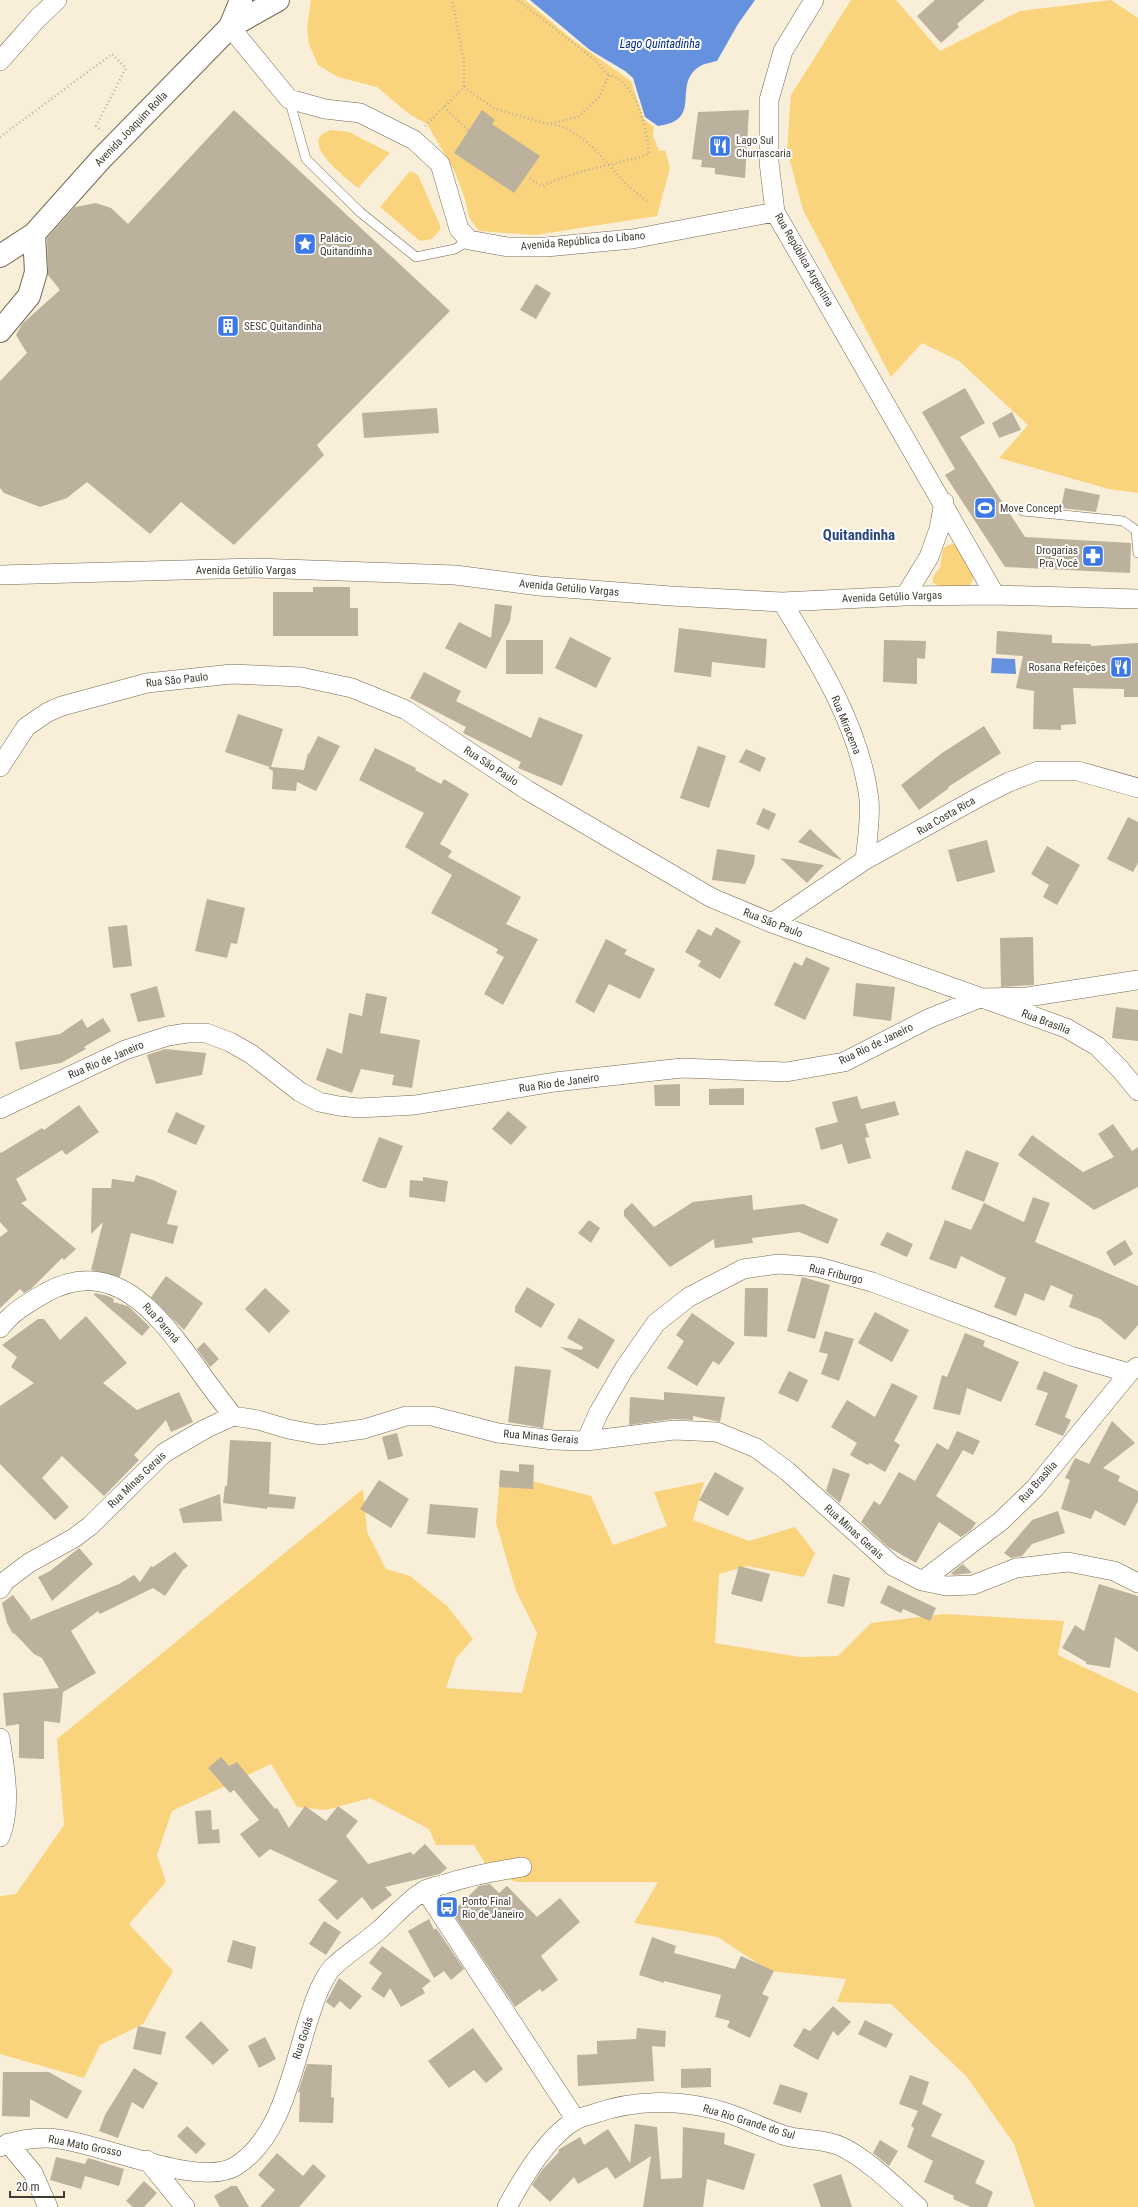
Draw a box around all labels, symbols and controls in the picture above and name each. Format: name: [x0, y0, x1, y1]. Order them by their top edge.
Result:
water label: Lago Quintadinha: [620, 37, 700, 51]
street label: Avenida Joaquim Rolla: [92, 89, 170, 169]
restaurant icon: Lago Sul Churrascaria: [707, 133, 733, 159]
place label: Lago Sul Churrascaria: [736, 134, 791, 160]
street label: Rua República Argentina: [772, 211, 836, 309]
street label: Avenida República do Líbano: [520, 229, 646, 253]
place icon: Palácio Quitandinha: [292, 231, 318, 257]
place label: Palácio Quitandinha: [320, 232, 372, 258]
building icon: SESC Quitandinha: [215, 313, 241, 339]
place label: SESC Quitandinha: [244, 320, 322, 333]
sports icon: Move Concept: [972, 495, 998, 521]
place label: Move Concept: [1000, 502, 1062, 515]
district label: Quitandinha: [823, 526, 895, 544]
pharmacy icon: Drogarias Pra Você: [1080, 543, 1106, 569]
place label: Drogarias Pra Você: [1036, 544, 1078, 570]
street label: Avenida Getúlio Vargas: [196, 564, 296, 577]
street label: Avenida Getúlio Vargas: [518, 577, 620, 599]
street label: Avenida Getúlio Vargas: [842, 589, 942, 605]
restaurant icon: Rosana Refeições: [1108, 654, 1134, 680]
place label: Rosana Refeições: [1028, 661, 1106, 674]
street label: Rua São Paulo: [145, 670, 209, 690]
street label: Rua Miracema: [828, 694, 864, 756]
street label: Rua São Paulo: [461, 743, 521, 789]
street label: Rua Costa Rica: [914, 794, 978, 838]
street label: Rua São Paulo: [741, 906, 805, 940]
street label: Rua Brasília: [1020, 1007, 1072, 1037]
street label: Rua Rio de Janeiro: [837, 1020, 916, 1068]
street label: Rua Rio de Janeiro: [66, 1038, 146, 1082]
street label: Rua Rio de Janeiro: [518, 1071, 600, 1095]
street label: Rua Friburgo: [808, 1261, 865, 1287]
street label: Rua Paraná: [140, 1300, 182, 1346]
street label: Rua Minas Gerais: [503, 1427, 579, 1447]
street label: Rua Minas Gerais: [105, 1449, 169, 1511]
street label: Rua Brasília: [1016, 1459, 1060, 1505]
street label: Rua Minas Gerais: [822, 1502, 886, 1562]
bus stop icon: Ponto Final Rio de Janeiro: [434, 1894, 460, 1920]
place label: Ponto Final Rio de Janeiro: [462, 1895, 524, 1921]
street label: Rua Goiás: [290, 2015, 316, 2061]
street label: Rua Rio Grande do Sul: [701, 2102, 797, 2142]
street label: Rua Mato Grosso: [47, 2133, 123, 2160]
scale bar: [10, 2173, 64, 2199]
text: 20 m: [16, 2180, 40, 2194]

